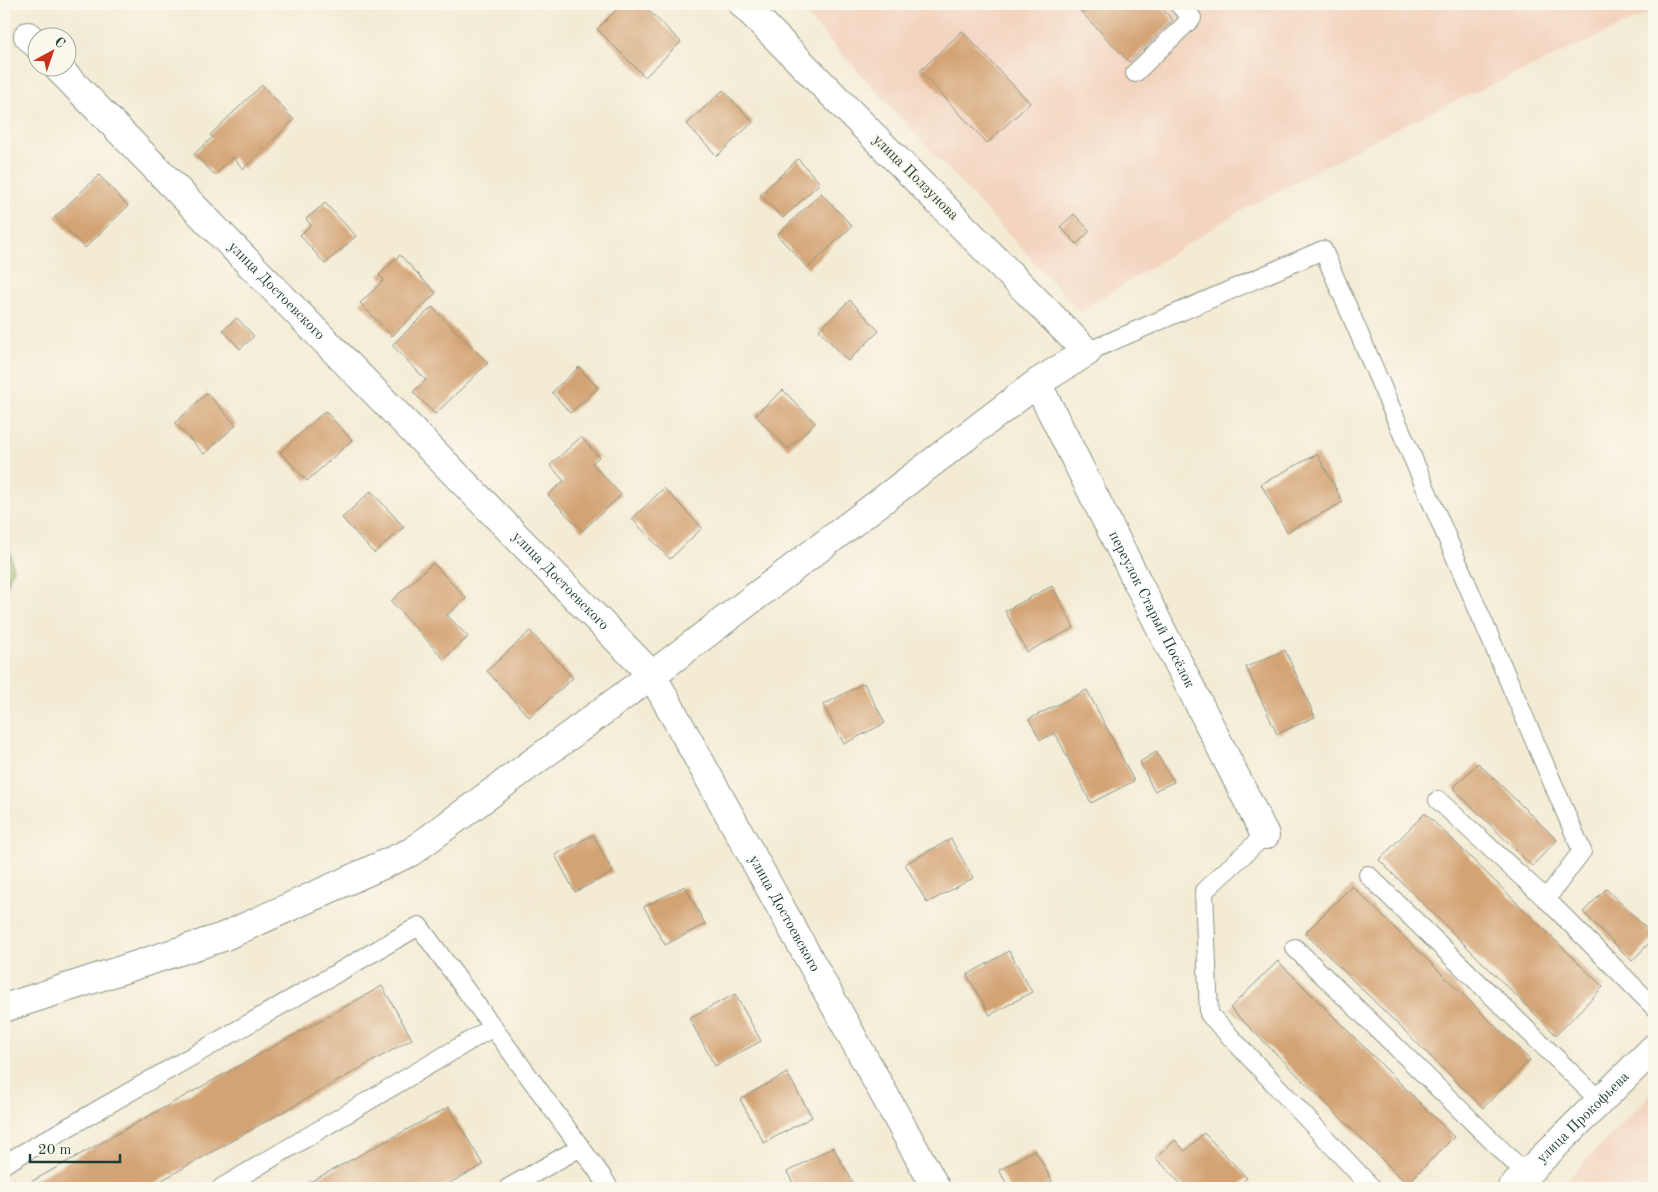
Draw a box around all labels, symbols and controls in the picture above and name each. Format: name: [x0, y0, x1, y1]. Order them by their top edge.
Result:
north arrow: [28, 28, 78, 78]
text: С: [52, 34, 68, 51]
street label: улица Ползунова: [869, 132, 961, 224]
street label: улица Достоевского: [225, 239, 327, 343]
street label: улица Достоевского: [509, 529, 611, 633]
street label: переулок Старый Посёлок: [1106, 529, 1197, 691]
street label: улица Достоевского: [746, 853, 822, 975]
street label: улица Прокофьева: [1534, 1069, 1633, 1166]
scale bar: [30, 1132, 120, 1164]
text: 20 m: [38, 1143, 72, 1158]

